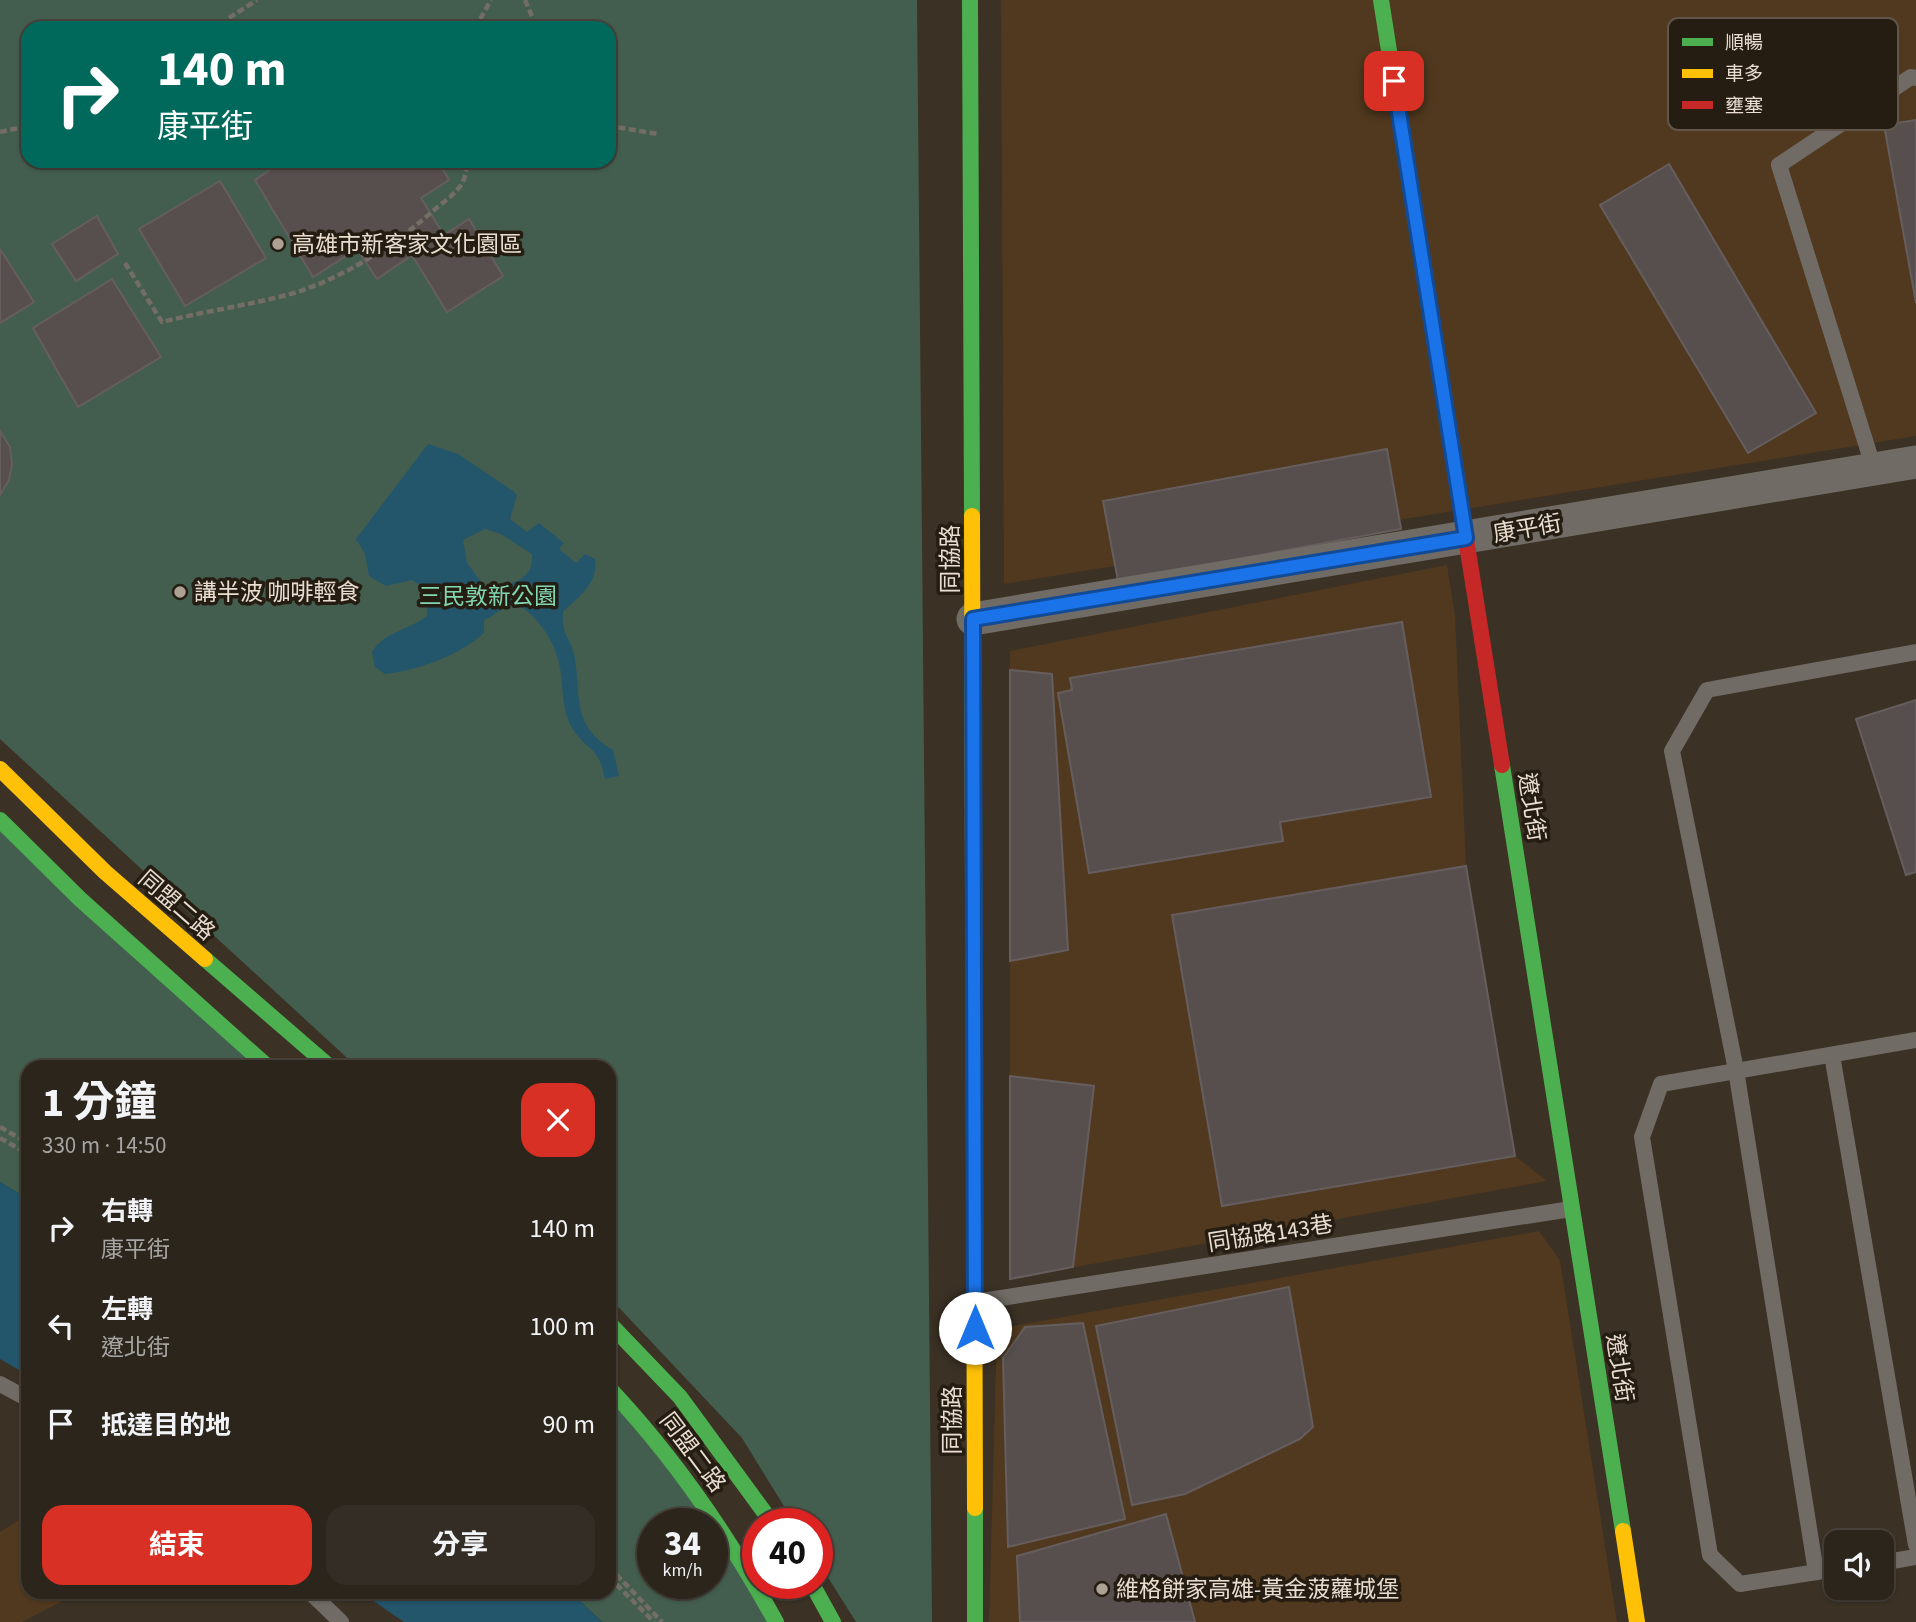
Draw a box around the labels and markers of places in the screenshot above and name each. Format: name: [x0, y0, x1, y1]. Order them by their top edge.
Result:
pin: [1364, 51, 1424, 111]
place label: 高雄市新客家文化園區: [292, 228, 522, 261]
marker: 高雄市新客家文化園區: [270, 236, 286, 252]
place label: 講半波 咖啡輕食: [194, 576, 360, 609]
marker: 講半波 咖啡輕食: [172, 584, 188, 600]
place label: 維格餅家高雄-黃金菠蘿城堡: [1116, 1573, 1399, 1606]
marker: 維格餅家高雄-黃金菠蘿城堡: [1094, 1581, 1110, 1597]

